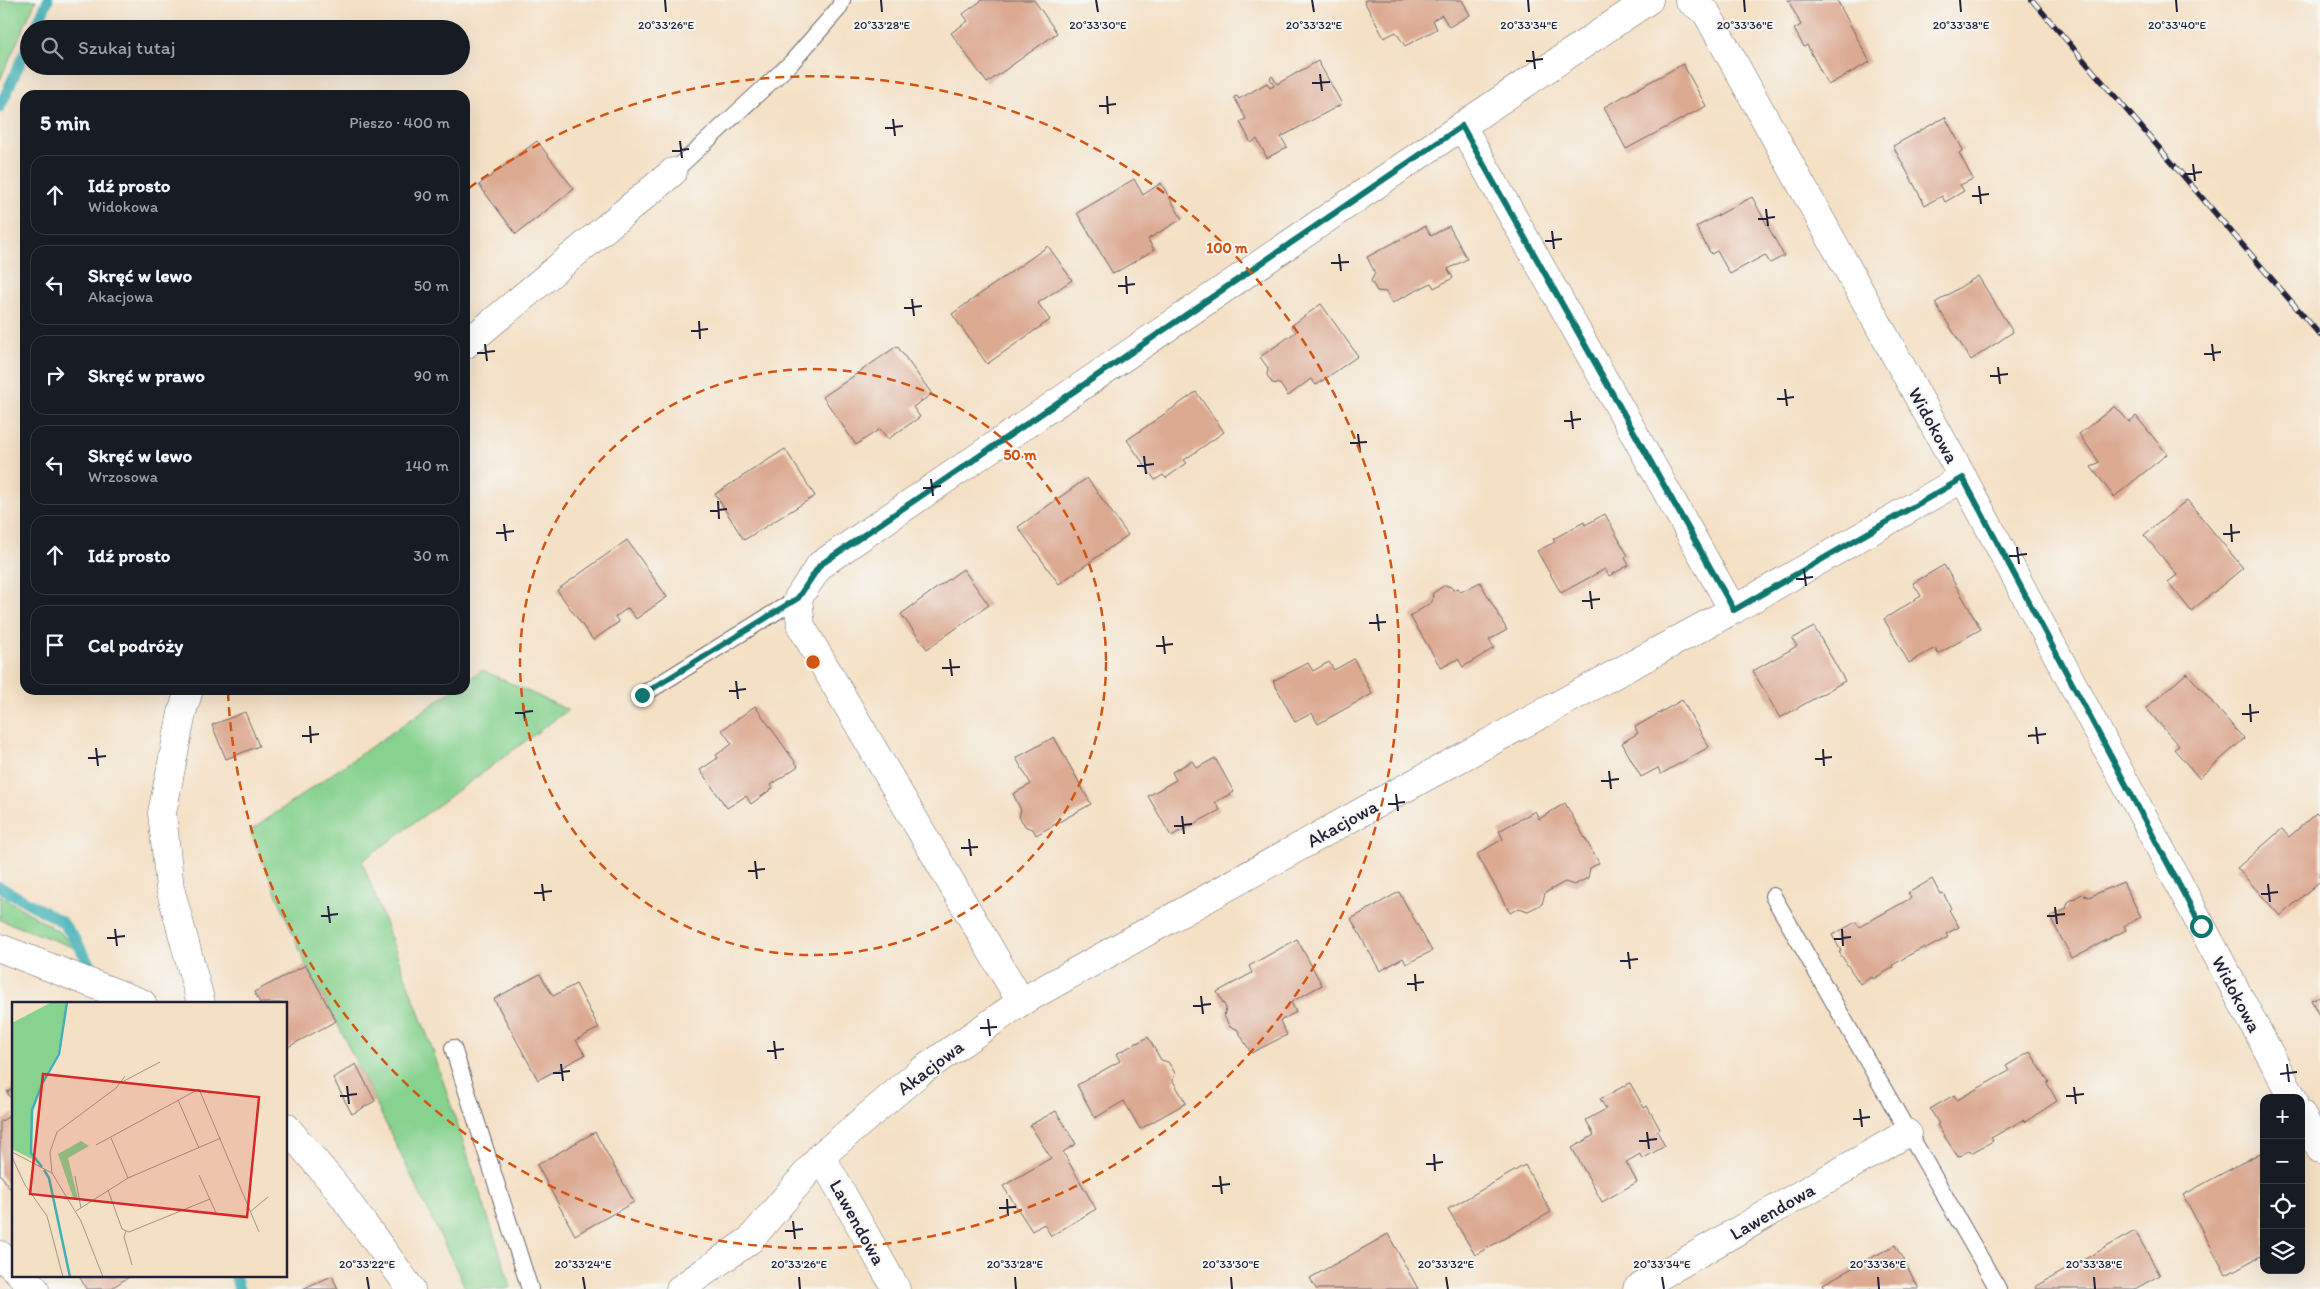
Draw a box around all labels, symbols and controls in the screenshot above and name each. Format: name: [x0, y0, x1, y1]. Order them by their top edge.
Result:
text: 20°33'26"E: [638, 18, 694, 32]
text: 20°33'28"E: [854, 18, 911, 32]
text: 20°33'30"E: [1069, 18, 1127, 32]
text: 20°33'32"E: [1286, 18, 1343, 32]
text: 20°33'34"E: [1500, 18, 1558, 32]
text: 20°33'36"E: [1717, 18, 1774, 32]
text: 20°33'38"E: [1933, 18, 1990, 32]
text: 20°33'40"E: [2148, 18, 2206, 32]
search box: [20, 20, 470, 75]
icon: search: [38, 34, 66, 62]
text: Szukaj tutaj: [78, 36, 175, 59]
text: 5 min: [40, 110, 90, 135]
text: Pieszo · 400 m: [349, 113, 450, 132]
text: Idź prosto: [88, 174, 171, 197]
icon: ahead: [41, 181, 69, 209]
text: 90 m: [414, 186, 449, 205]
text: Widokowa: [88, 197, 158, 216]
text: 100 m: [1206, 239, 1248, 257]
text: Skręć w lewo: [88, 264, 192, 287]
icon: left: [41, 271, 69, 299]
text: 50 m: [414, 276, 449, 295]
text: Akacjowa: [88, 287, 153, 306]
icon: right: [41, 361, 69, 389]
text: Skręć w prawo: [88, 364, 205, 387]
text: 90 m: [414, 366, 449, 385]
street label: Widokowa: [1903, 383, 1964, 467]
text: Skręć w lewo: [88, 444, 192, 467]
text: 50 m: [1003, 446, 1037, 464]
icon: left: [41, 451, 69, 479]
text: 140 m: [405, 456, 449, 475]
text: Wrzosowa: [88, 467, 158, 486]
icon: ahead: [41, 541, 69, 569]
text: Idź prosto: [88, 544, 171, 567]
text: 30 m: [413, 546, 449, 565]
icon: arrive: [41, 631, 69, 659]
text: Cel podróży: [88, 634, 183, 657]
centre of rings: [804, 653, 822, 671]
route end: [631, 684, 654, 707]
street label: Akacjowa: [1303, 794, 1382, 852]
route start: [2190, 915, 2213, 938]
street label: Widokowa: [2207, 952, 2266, 1037]
inset map: [12, 1002, 288, 1276]
street label: Akacjowa: [892, 1035, 968, 1100]
map controls: [2260, 1094, 2305, 1274]
button: +: [2260, 1094, 2305, 1139]
button: −: [2260, 1139, 2305, 1184]
street label: Lawendowa: [825, 1175, 891, 1269]
street label: Lawendowa: [1726, 1178, 1819, 1245]
button: locate: [2260, 1184, 2305, 1229]
button: layers: [2260, 1229, 2305, 1274]
text: 20°33'22"E: [339, 1257, 395, 1271]
text: 20°33'24"E: [554, 1257, 612, 1271]
text: 20°33'26"E: [771, 1257, 827, 1271]
text: 20°33'28"E: [987, 1257, 1044, 1271]
text: 20°33'30"E: [1202, 1257, 1260, 1271]
text: 20°33'32"E: [1418, 1257, 1475, 1271]
text: 20°33'34"E: [1633, 1257, 1691, 1271]
text: 20°33'36"E: [1850, 1257, 1907, 1271]
text: 20°33'38"E: [2066, 1257, 2123, 1271]

